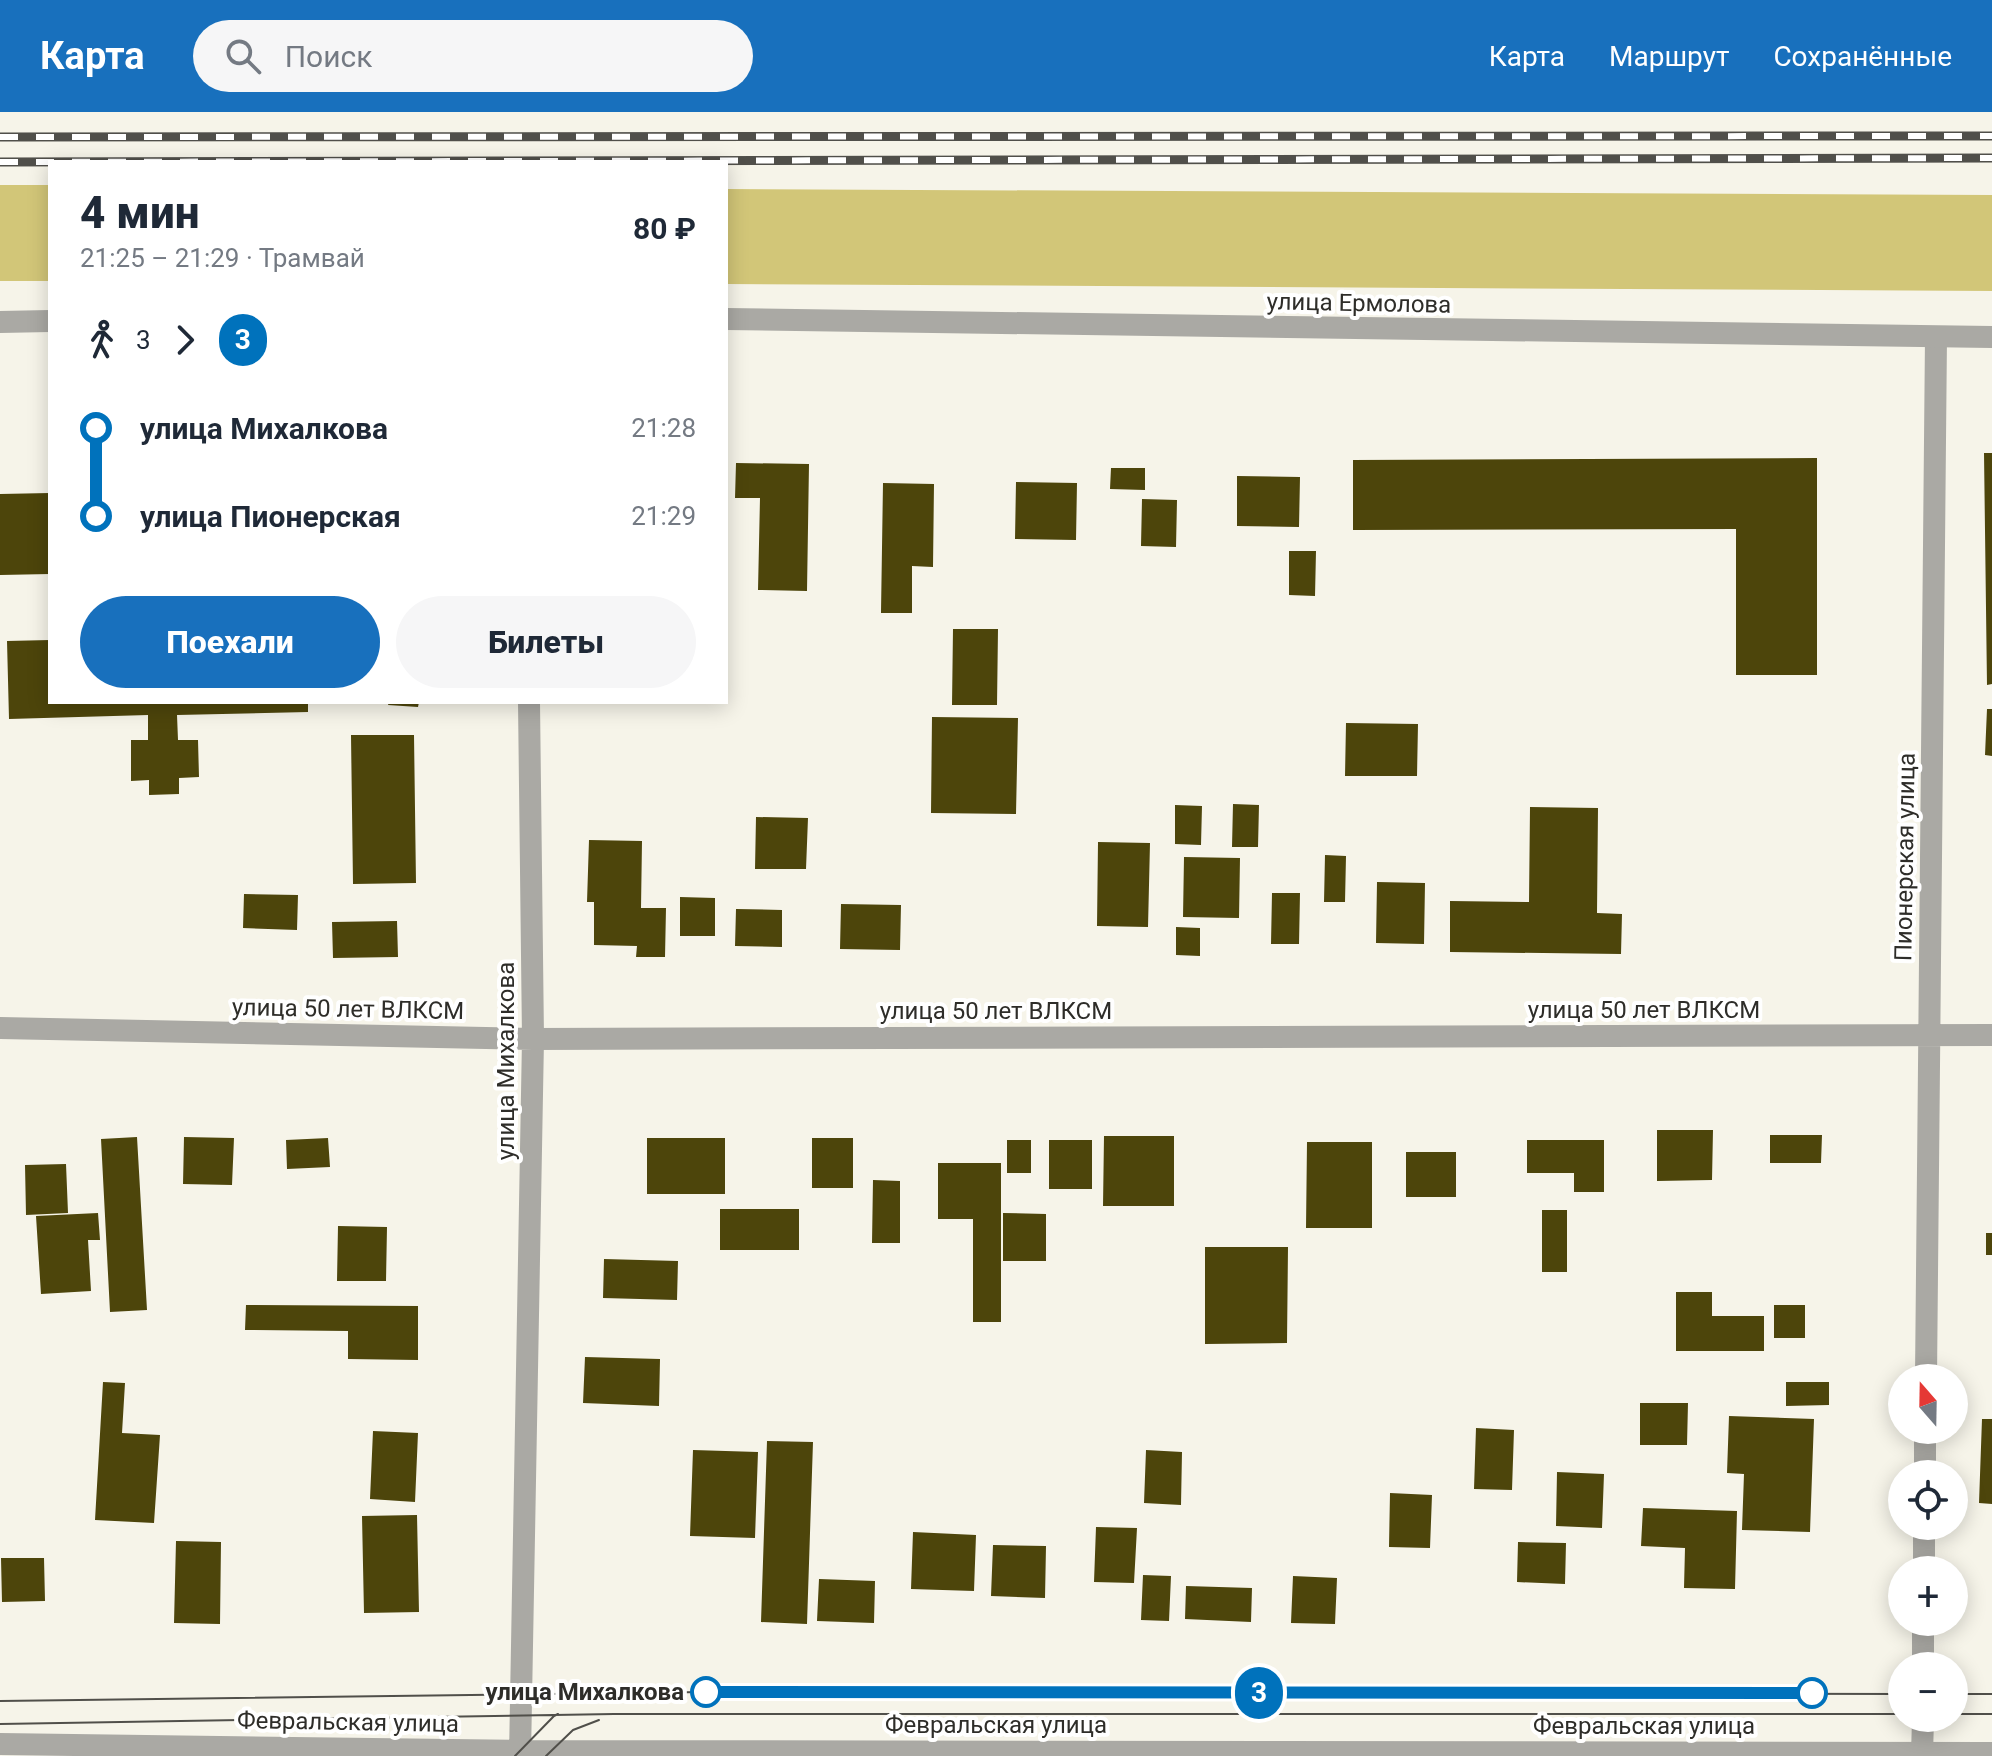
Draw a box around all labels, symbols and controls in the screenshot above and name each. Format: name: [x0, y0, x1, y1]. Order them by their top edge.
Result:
search box: [193, 20, 753, 92]
text: Карта: [40, 34, 145, 78]
icon: search: [221, 34, 265, 78]
text: Поиск: [285, 39, 372, 74]
text: Карта: [1489, 40, 1565, 73]
text: Маршрут: [1609, 40, 1729, 73]
text: Сохранённые: [1773, 40, 1952, 73]
text: 4 мин: [80, 187, 200, 239]
text: 80 ₽: [633, 211, 696, 246]
text: 21:25 – 21:29 · Трамвай: [80, 243, 365, 273]
street label: улица Ермолова: [1266, 287, 1452, 319]
icon: walk: [80, 318, 124, 362]
icon: forward: [163, 318, 207, 362]
text: 3: [235, 323, 251, 356]
text: 3: [136, 325, 151, 355]
text: улица Михалкова: [140, 411, 388, 446]
text: 21:28: [631, 413, 696, 443]
text: улица Пионерская: [140, 499, 401, 534]
text: 21:29: [631, 501, 696, 531]
button: Поехали: [80, 596, 380, 688]
button: Билеты: [396, 596, 696, 688]
street label: Пионерская улица: [1889, 753, 1921, 961]
street label: улица Михалкова: [492, 962, 520, 1160]
street label: улица 50 лет ВЛКСМ: [232, 993, 464, 1025]
street label: улица 50 лет ВЛКСМ: [1528, 996, 1760, 1024]
street label: улица 50 лет ВЛКСМ: [880, 997, 1112, 1025]
north arrow: [1888, 1364, 1968, 1444]
map controls: [1888, 1364, 1968, 1732]
button: locate: [1888, 1460, 1968, 1540]
button: +: [1888, 1556, 1968, 1636]
button: −: [1888, 1652, 1968, 1732]
line badge: 3: [1233, 1667, 1285, 1719]
text: 3: [1251, 1676, 1267, 1709]
marker: улица Михалкова: [691, 1677, 721, 1707]
place label: улица Михалкова: [486, 1678, 684, 1706]
unlabelled marker: [1797, 1678, 1827, 1708]
street label: Февральская улица: [237, 1706, 459, 1738]
street label: Февральская улица: [885, 1711, 1107, 1739]
street label: Февральская улица: [1533, 1712, 1755, 1740]

